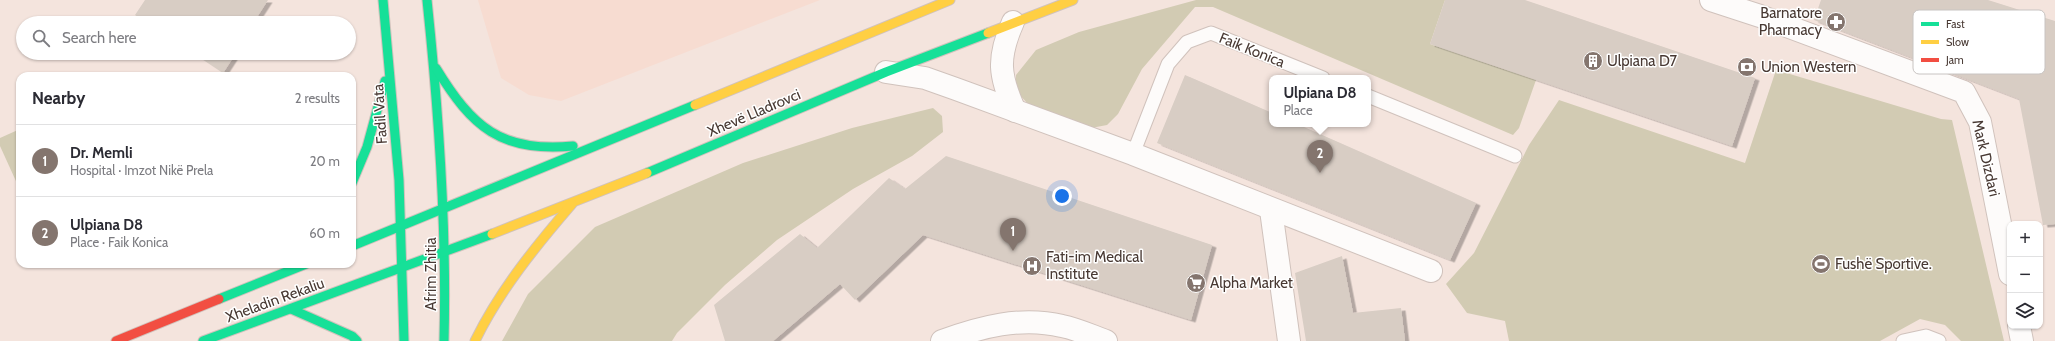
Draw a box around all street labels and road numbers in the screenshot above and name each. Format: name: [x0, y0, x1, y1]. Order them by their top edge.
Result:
street label: Faik Konica: [1217, 29, 1288, 72]
street label: Fadil Vata: [369, 82, 391, 145]
street label: Xhevë Lladrovci: [705, 85, 803, 141]
street label: Mark Dizdari: [1968, 118, 2004, 198]
street label: Afrim Zhitia: [422, 237, 440, 311]
street label: Xheladin Rekaliu: [223, 274, 327, 326]

